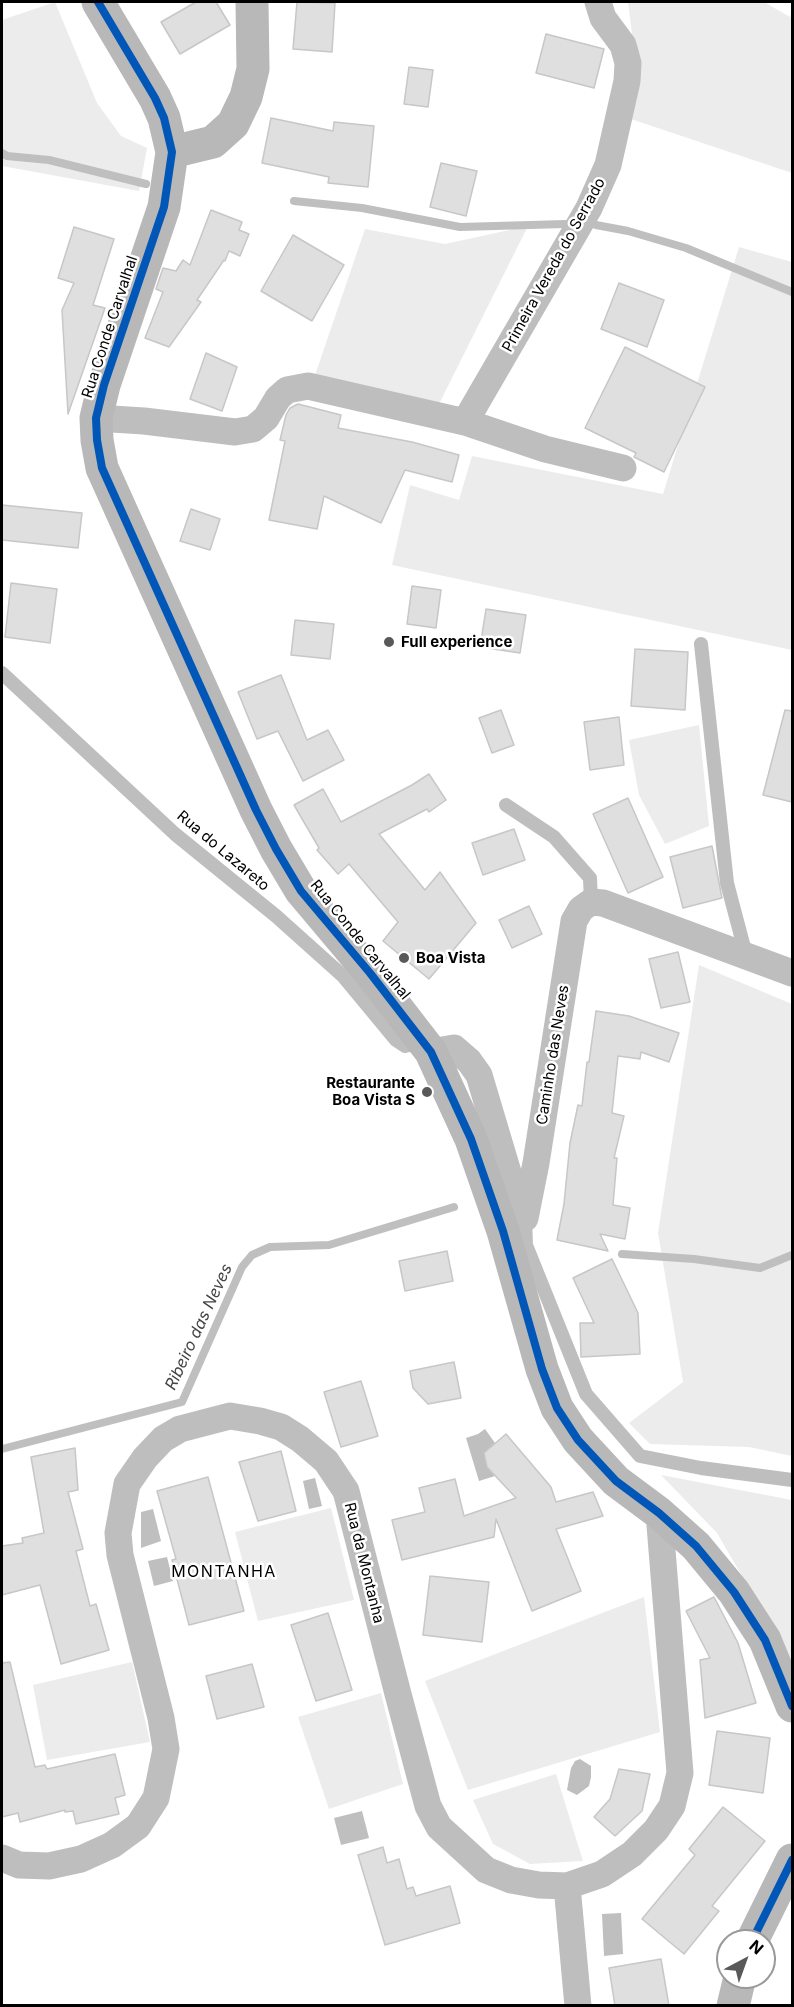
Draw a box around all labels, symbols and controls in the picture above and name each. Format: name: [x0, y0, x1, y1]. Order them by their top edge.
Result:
street label: Primeira Vereda do Serrado: [499, 175, 609, 355]
street label: Rua Conde Carvalhal: [78, 253, 142, 401]
place label: Full experience: [401, 633, 512, 651]
marker: Full experience: [382, 635, 396, 649]
street label: Rua do Lazareto: [173, 807, 273, 895]
street label: Rua Conde Carvalhal: [306, 877, 414, 1003]
place label: Boa Vista: [416, 949, 485, 967]
marker: Boa Vista: [397, 951, 411, 965]
street label: Caminho das Neves: [533, 984, 573, 1126]
place label: Restaurante Boa Vista S: [326, 1074, 415, 1109]
marker: Restaurante Boa Vista S: [420, 1085, 434, 1099]
water label: Ribeiro das Neves: [161, 1261, 237, 1393]
street label: Rua da Montanha: [340, 1501, 388, 1625]
district label: MONTANHA: [171, 1562, 277, 1582]
north arrow: [716, 1929, 776, 1989]
text: N: [745, 1935, 768, 1958]

